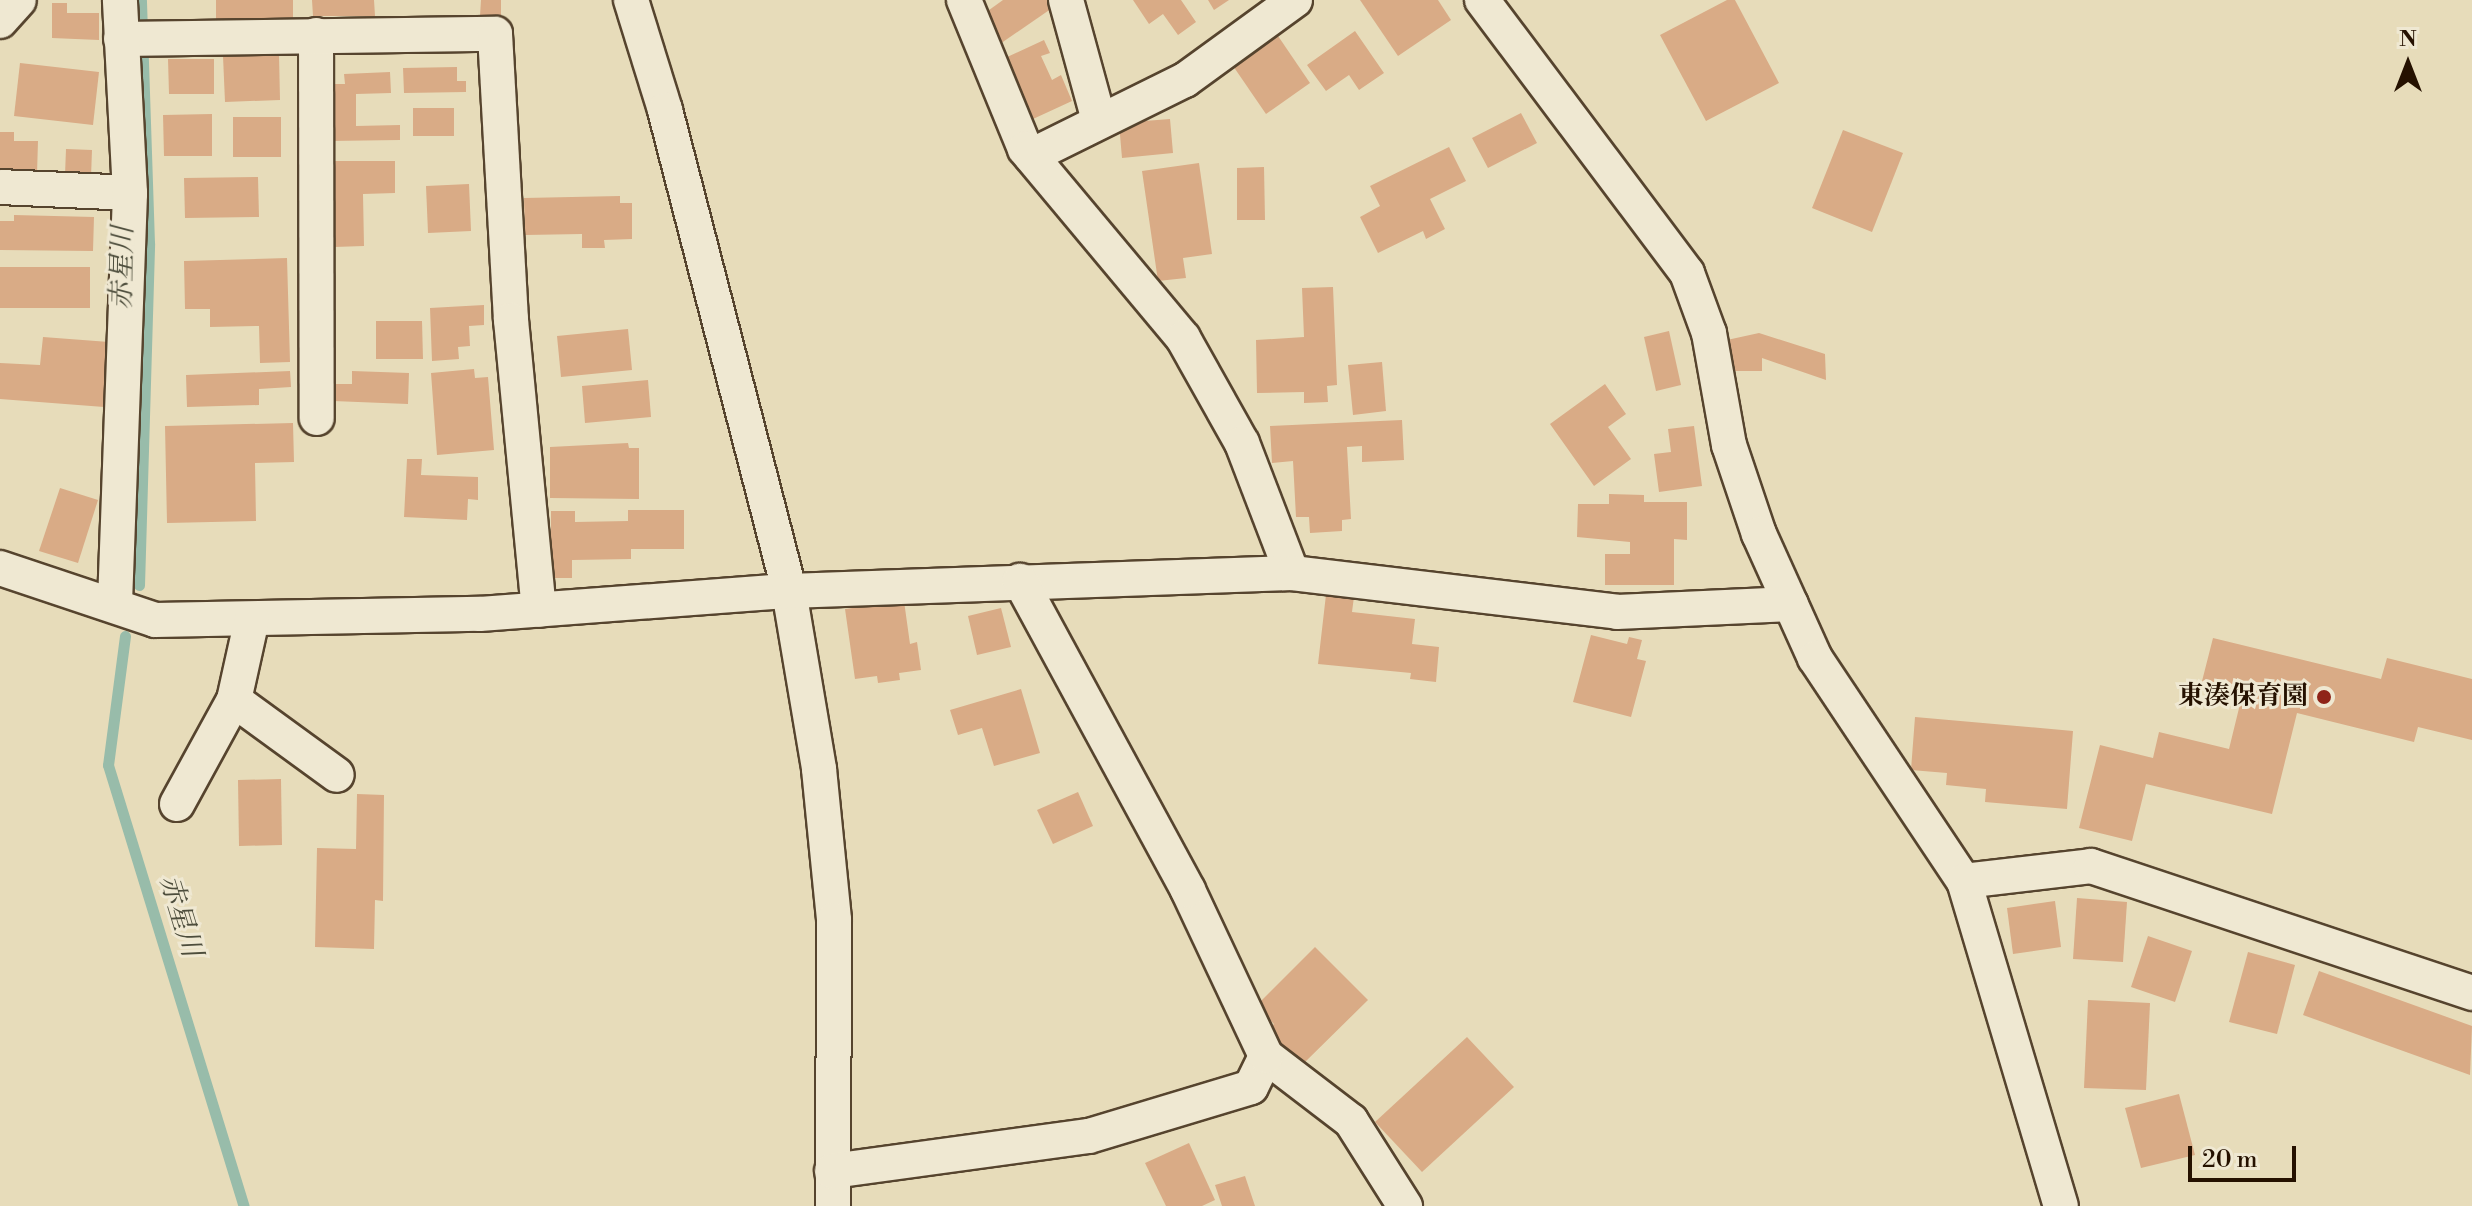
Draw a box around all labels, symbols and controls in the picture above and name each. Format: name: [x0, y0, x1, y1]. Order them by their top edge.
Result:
north arrow: [2368, 24, 2448, 104]
text: N: [2399, 26, 2417, 53]
water label: 赤星川: [105, 226, 141, 310]
place label: 東湊保育園: [2178, 681, 2308, 713]
marker: 東湊保育園: [2315, 688, 2333, 706]
water label: 赤星川: [152, 871, 208, 961]
scale bar: [2192, 1130, 2300, 1180]
text: 20 m: [2202, 1145, 2258, 1175]

